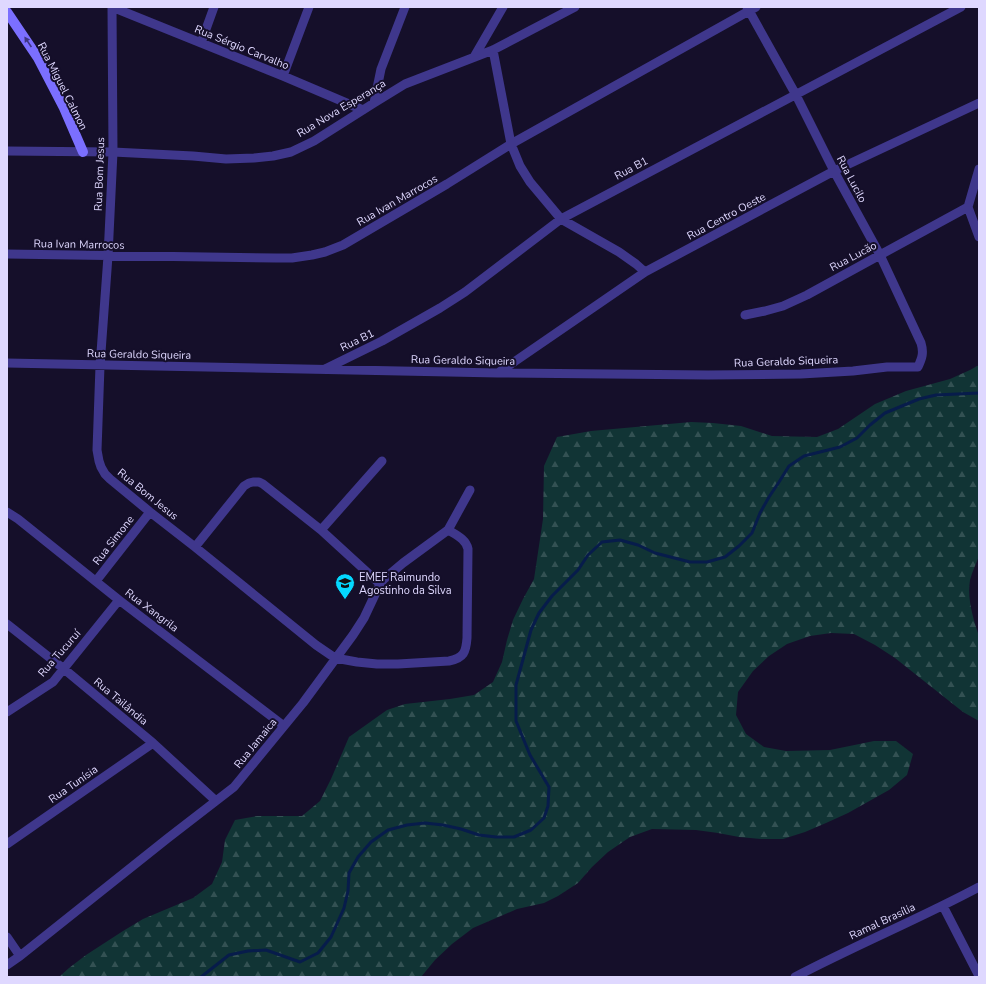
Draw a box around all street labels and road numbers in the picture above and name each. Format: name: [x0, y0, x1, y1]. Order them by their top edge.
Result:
street label: Rua Sérgio Carvalho: [192, 22, 291, 73]
street label: Rua Miguel Calmon: [34, 40, 91, 133]
street label: Rua Nova Esperança: [294, 76, 389, 141]
street label: Rua Bom Jesus: [91, 137, 108, 211]
street label: Rua B1: [612, 153, 651, 184]
street label: Rua Lucilo: [833, 153, 870, 205]
street label: Rua Ivan Marrocos: [354, 171, 440, 230]
street label: Rua Centro Oeste: [684, 189, 768, 244]
street label: Rua Ivan Marrocos: [33, 236, 125, 253]
street label: Rua Lucão: [827, 238, 879, 275]
street label: Rua B1: [338, 326, 377, 355]
street label: Rua Geraldo Siqueira: [87, 346, 191, 363]
street label: Rua Geraldo Siqueira: [411, 352, 515, 369]
street label: Rua Geraldo Siqueira: [734, 352, 839, 371]
street label: Rua Bom Jesus: [114, 465, 181, 524]
street label: Rua Simone: [89, 512, 138, 568]
street label: Rua Xangrila: [122, 585, 182, 636]
street label: Rua Tucuruí: [35, 625, 85, 680]
street label: Rua Tailândia: [90, 674, 151, 729]
street label: Rua Jamaica: [231, 715, 280, 771]
street label: Rua Tunísia: [46, 762, 101, 807]
street label: Ramal Brasília: [847, 900, 918, 943]

